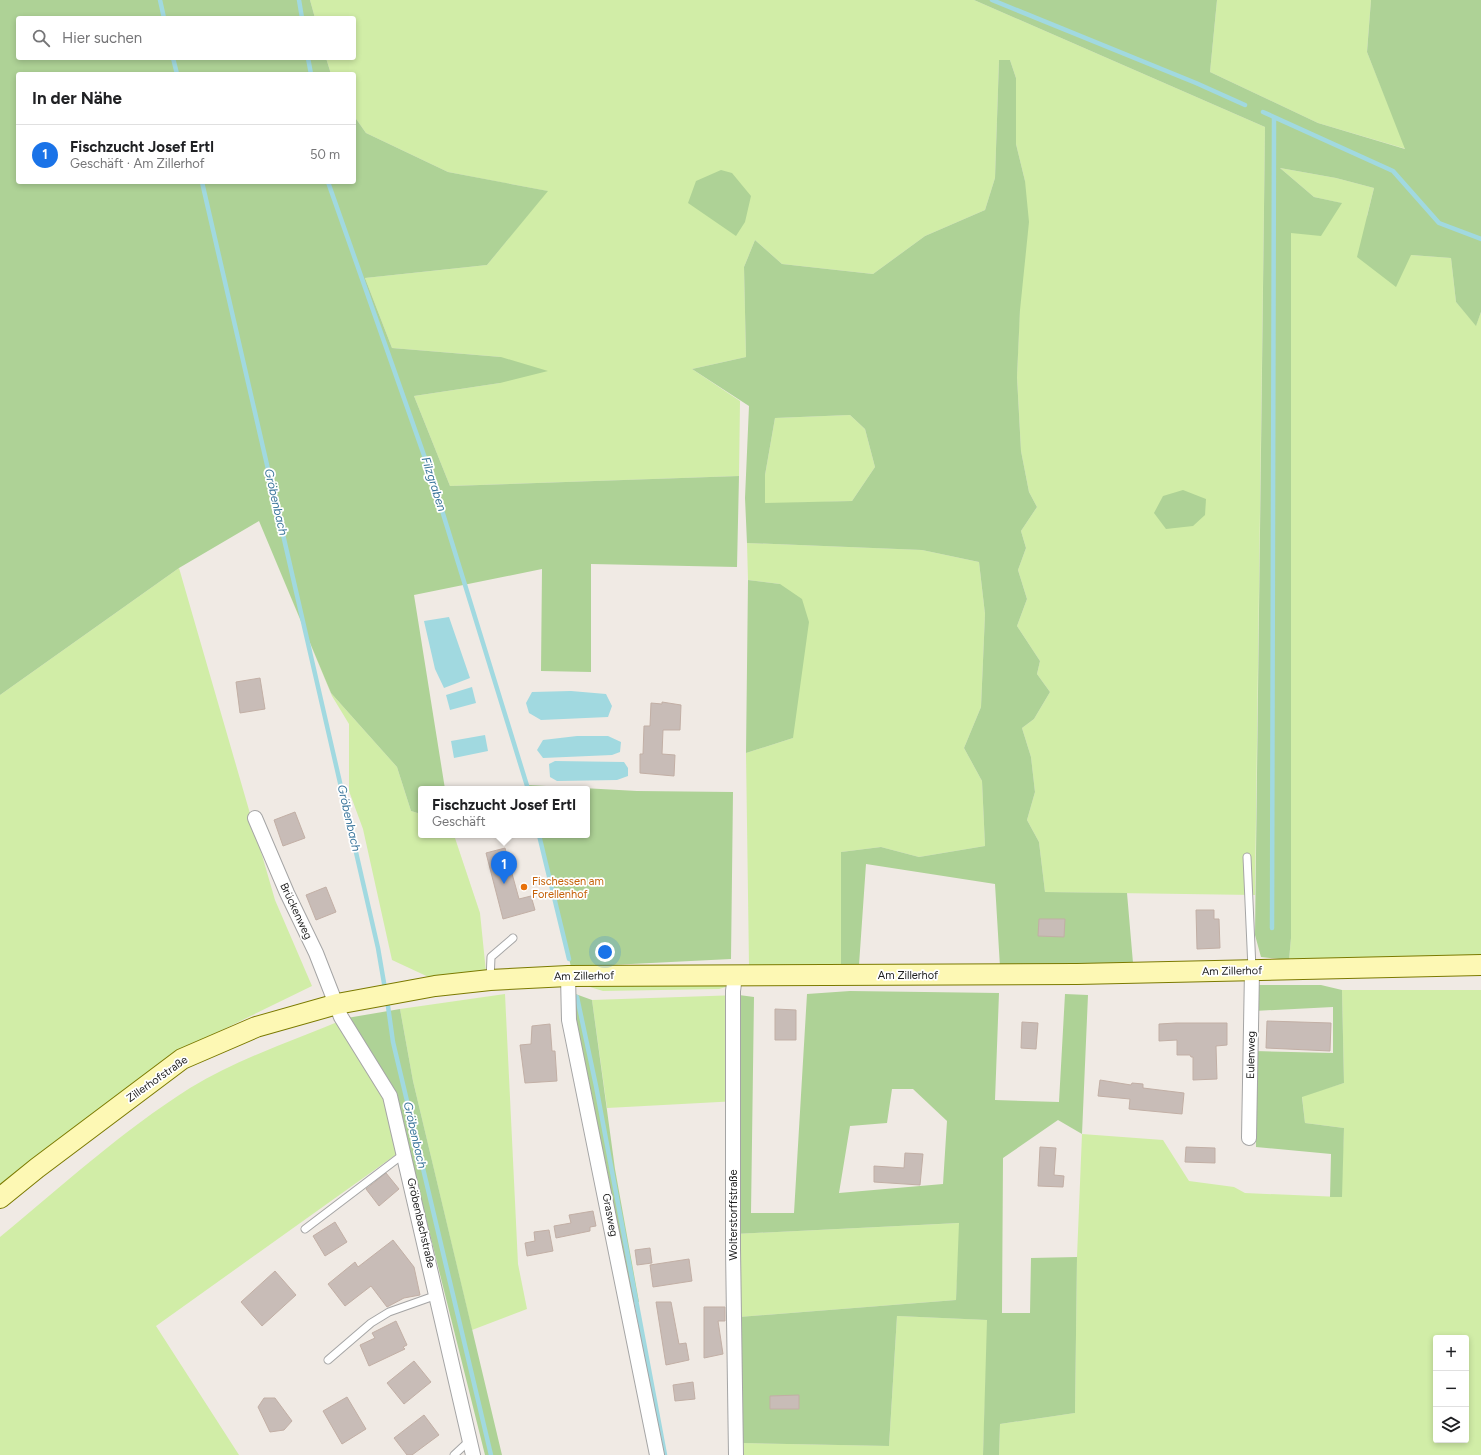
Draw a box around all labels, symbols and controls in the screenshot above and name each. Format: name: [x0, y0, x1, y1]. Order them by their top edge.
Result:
search box: [16, 16, 356, 60]
icon: search: [30, 27, 52, 49]
text: Hier suchen: [62, 29, 142, 47]
text: In der Nähe: [32, 88, 122, 108]
text: Fischzucht Josef Ertl: [70, 138, 214, 156]
text: 1: [42, 147, 48, 162]
text: 50 m: [310, 147, 340, 162]
text: Geschäft · Am Zillerhof: [70, 156, 205, 171]
water label: Filzgraben: [419, 455, 449, 513]
water label: Gröbenbach: [262, 467, 291, 537]
water label: Gröbenbach: [335, 783, 364, 853]
popup: [418, 786, 590, 838]
text: Fischzucht Josef Ertl: [432, 796, 576, 814]
text: Geschäft: [432, 814, 486, 829]
pin: 1: [491, 851, 517, 884]
place label: Fischessen am Forellenhof: [532, 875, 604, 901]
street label: Brückenweg: [277, 881, 315, 941]
marker: Fischessen am Forellenhof: [519, 882, 529, 892]
your location: [595, 942, 615, 962]
street label: Am Zillerhof: [1202, 964, 1263, 978]
street label: Am Zillerhof: [554, 969, 615, 983]
street label: Am Zillerhof: [878, 969, 939, 982]
street label: Eulenweg: [1244, 1031, 1258, 1079]
street label: Zillerhofstraße: [124, 1053, 190, 1105]
water label: Gröbenbach: [401, 1100, 430, 1170]
street label: Wolterstorffstraße: [727, 1169, 740, 1261]
street label: Gröbenbachstraße: [404, 1177, 438, 1269]
street label: Grasweg: [599, 1192, 621, 1238]
map controls: [1433, 1335, 1469, 1443]
button: +: [1433, 1335, 1469, 1371]
button: −: [1433, 1371, 1469, 1407]
button: layers: [1433, 1407, 1469, 1443]

